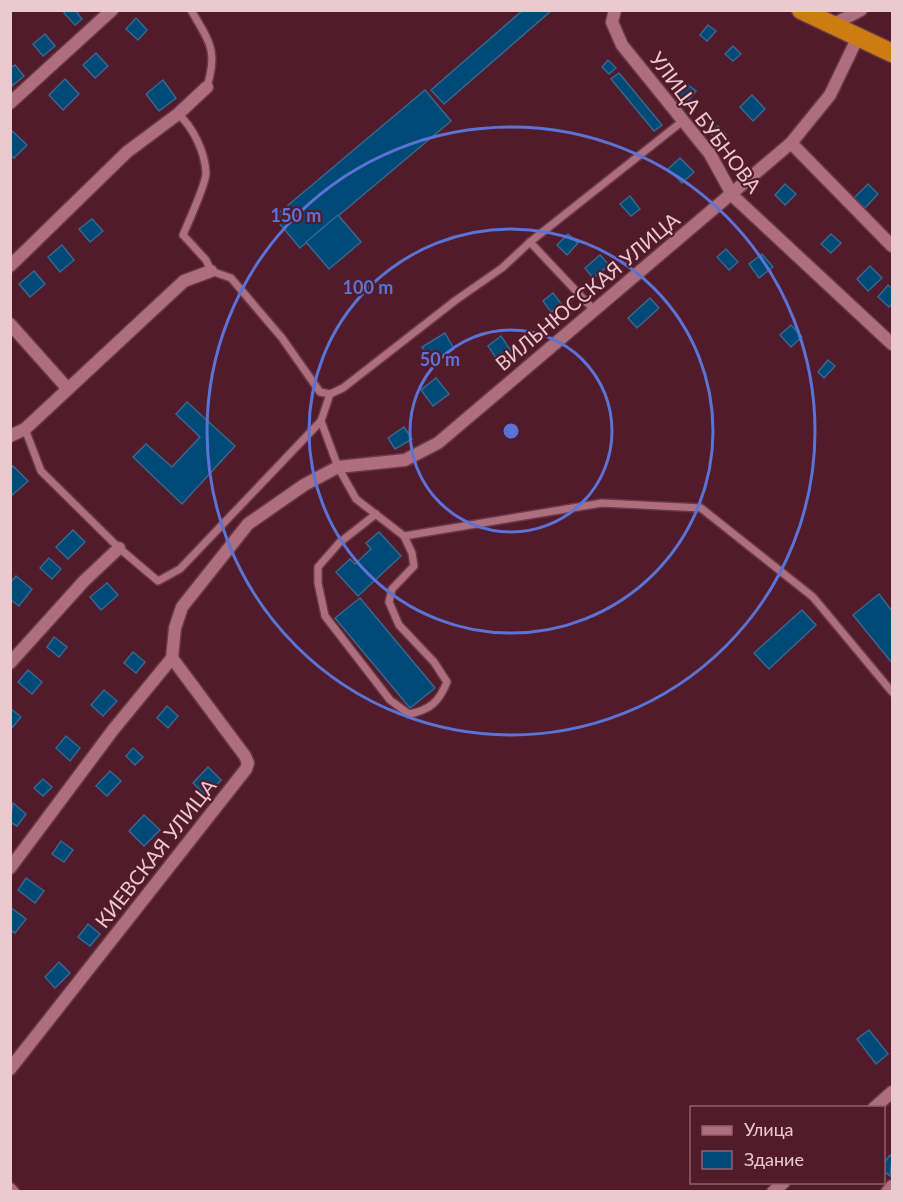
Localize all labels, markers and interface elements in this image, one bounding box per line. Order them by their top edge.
street label: УЛИЦА БУБНОВА [645,47,767,198]
text: 150 m [271,204,321,226]
street label: ВИЛЬНЮССКАЯ УЛИЦА [490,207,684,375]
text: 100 m [343,276,393,298]
text: 50 m [420,348,460,370]
centre of rings [501,421,521,441]
street label: КИЕВСКАЯ УЛИЦА [89,773,221,932]
legend [690,1106,885,1184]
text: Улица [744,1118,794,1140]
text: Здание [744,1148,804,1170]

